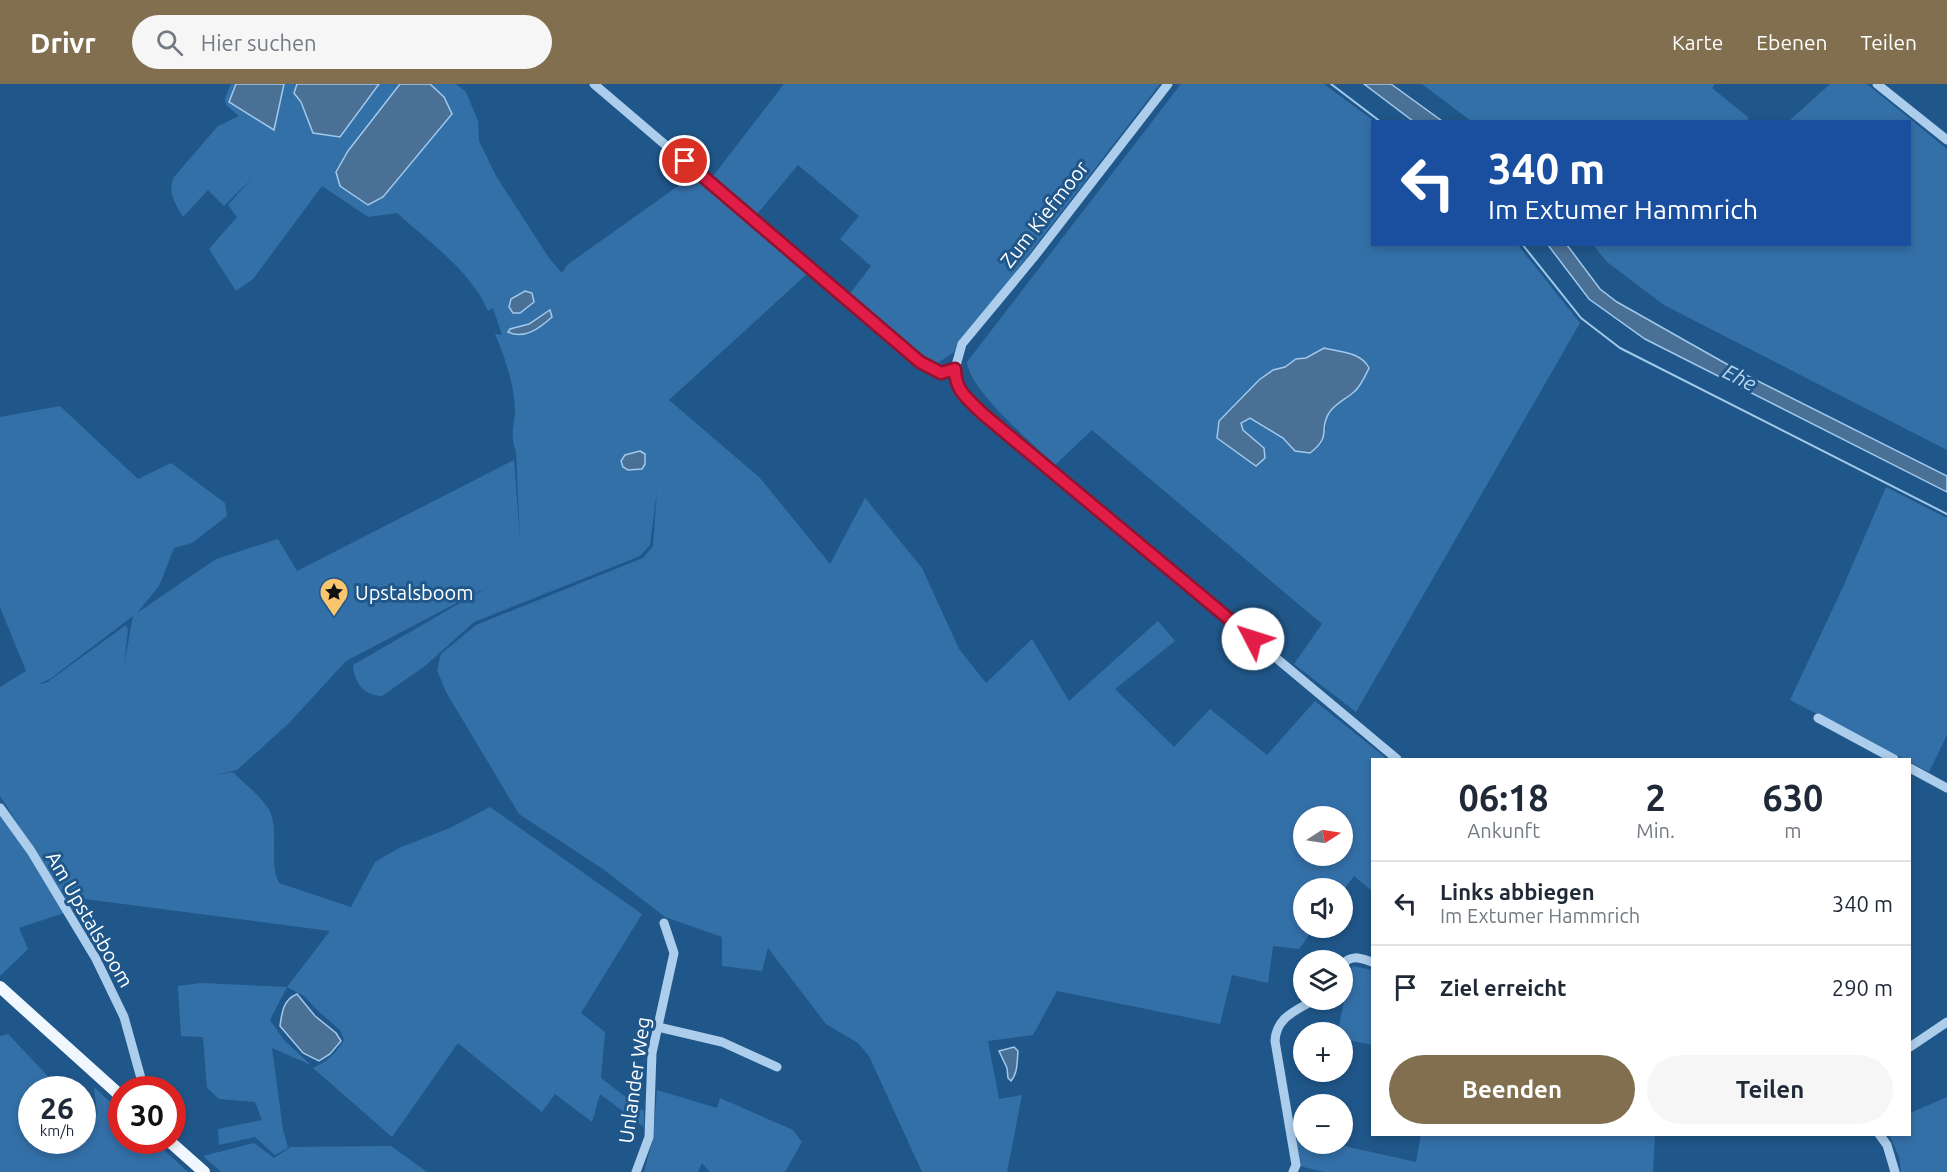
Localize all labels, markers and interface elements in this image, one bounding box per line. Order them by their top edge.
search box [132,15,552,69]
icon: search [153,26,186,59]
text: Drivr [30,27,96,58]
text: Hier suchen [201,30,317,55]
text: Karte [1672,30,1723,54]
text: Ebenen [1756,30,1828,54]
text: Teilen [1861,30,1917,54]
pin [659,135,710,186]
icon: arrive [668,144,701,177]
icon: left [1389,144,1467,222]
text: 340 m [1488,145,1605,192]
street label: Zum Kiefmoor [995,156,1093,272]
text: Im Extumer Hammrich [1488,194,1758,224]
water label: Ehe [1720,359,1761,396]
place icon: Upstalsboom [318,576,350,618]
place label: Upstalsboom [355,581,473,604]
position arrow [1221,607,1285,671]
text: 06:18 [1459,777,1549,818]
text: 2 [1645,777,1666,818]
text: 630 [1762,777,1823,818]
north arrow [1293,806,1353,866]
map controls [1293,806,1353,1154]
text: Ankunft [1467,819,1540,842]
text: Min. [1636,819,1675,842]
text: m [1784,819,1802,842]
street label: Am Upstalsboom [42,847,138,991]
button: sound [1293,878,1353,938]
text: Links abbiegen [1440,879,1595,904]
icon: left [1389,887,1422,920]
text: 340 m [1832,891,1893,916]
text: Im Extumer Hammrich [1440,904,1640,927]
button: layers [1293,950,1353,1010]
icon: arrive [1389,971,1422,1004]
text: Ziel erreicht [1440,975,1567,1000]
text: 290 m [1832,975,1893,1000]
street label: Unlander Weg [614,1015,654,1145]
button: + [1293,1022,1353,1082]
button: Beenden [1389,1055,1635,1124]
button: Teilen [1647,1055,1893,1124]
speed limit sign: 30 [108,1076,186,1154]
text: 26 [40,1091,74,1125]
button: − [1293,1094,1353,1154]
text: km/h [40,1122,74,1139]

